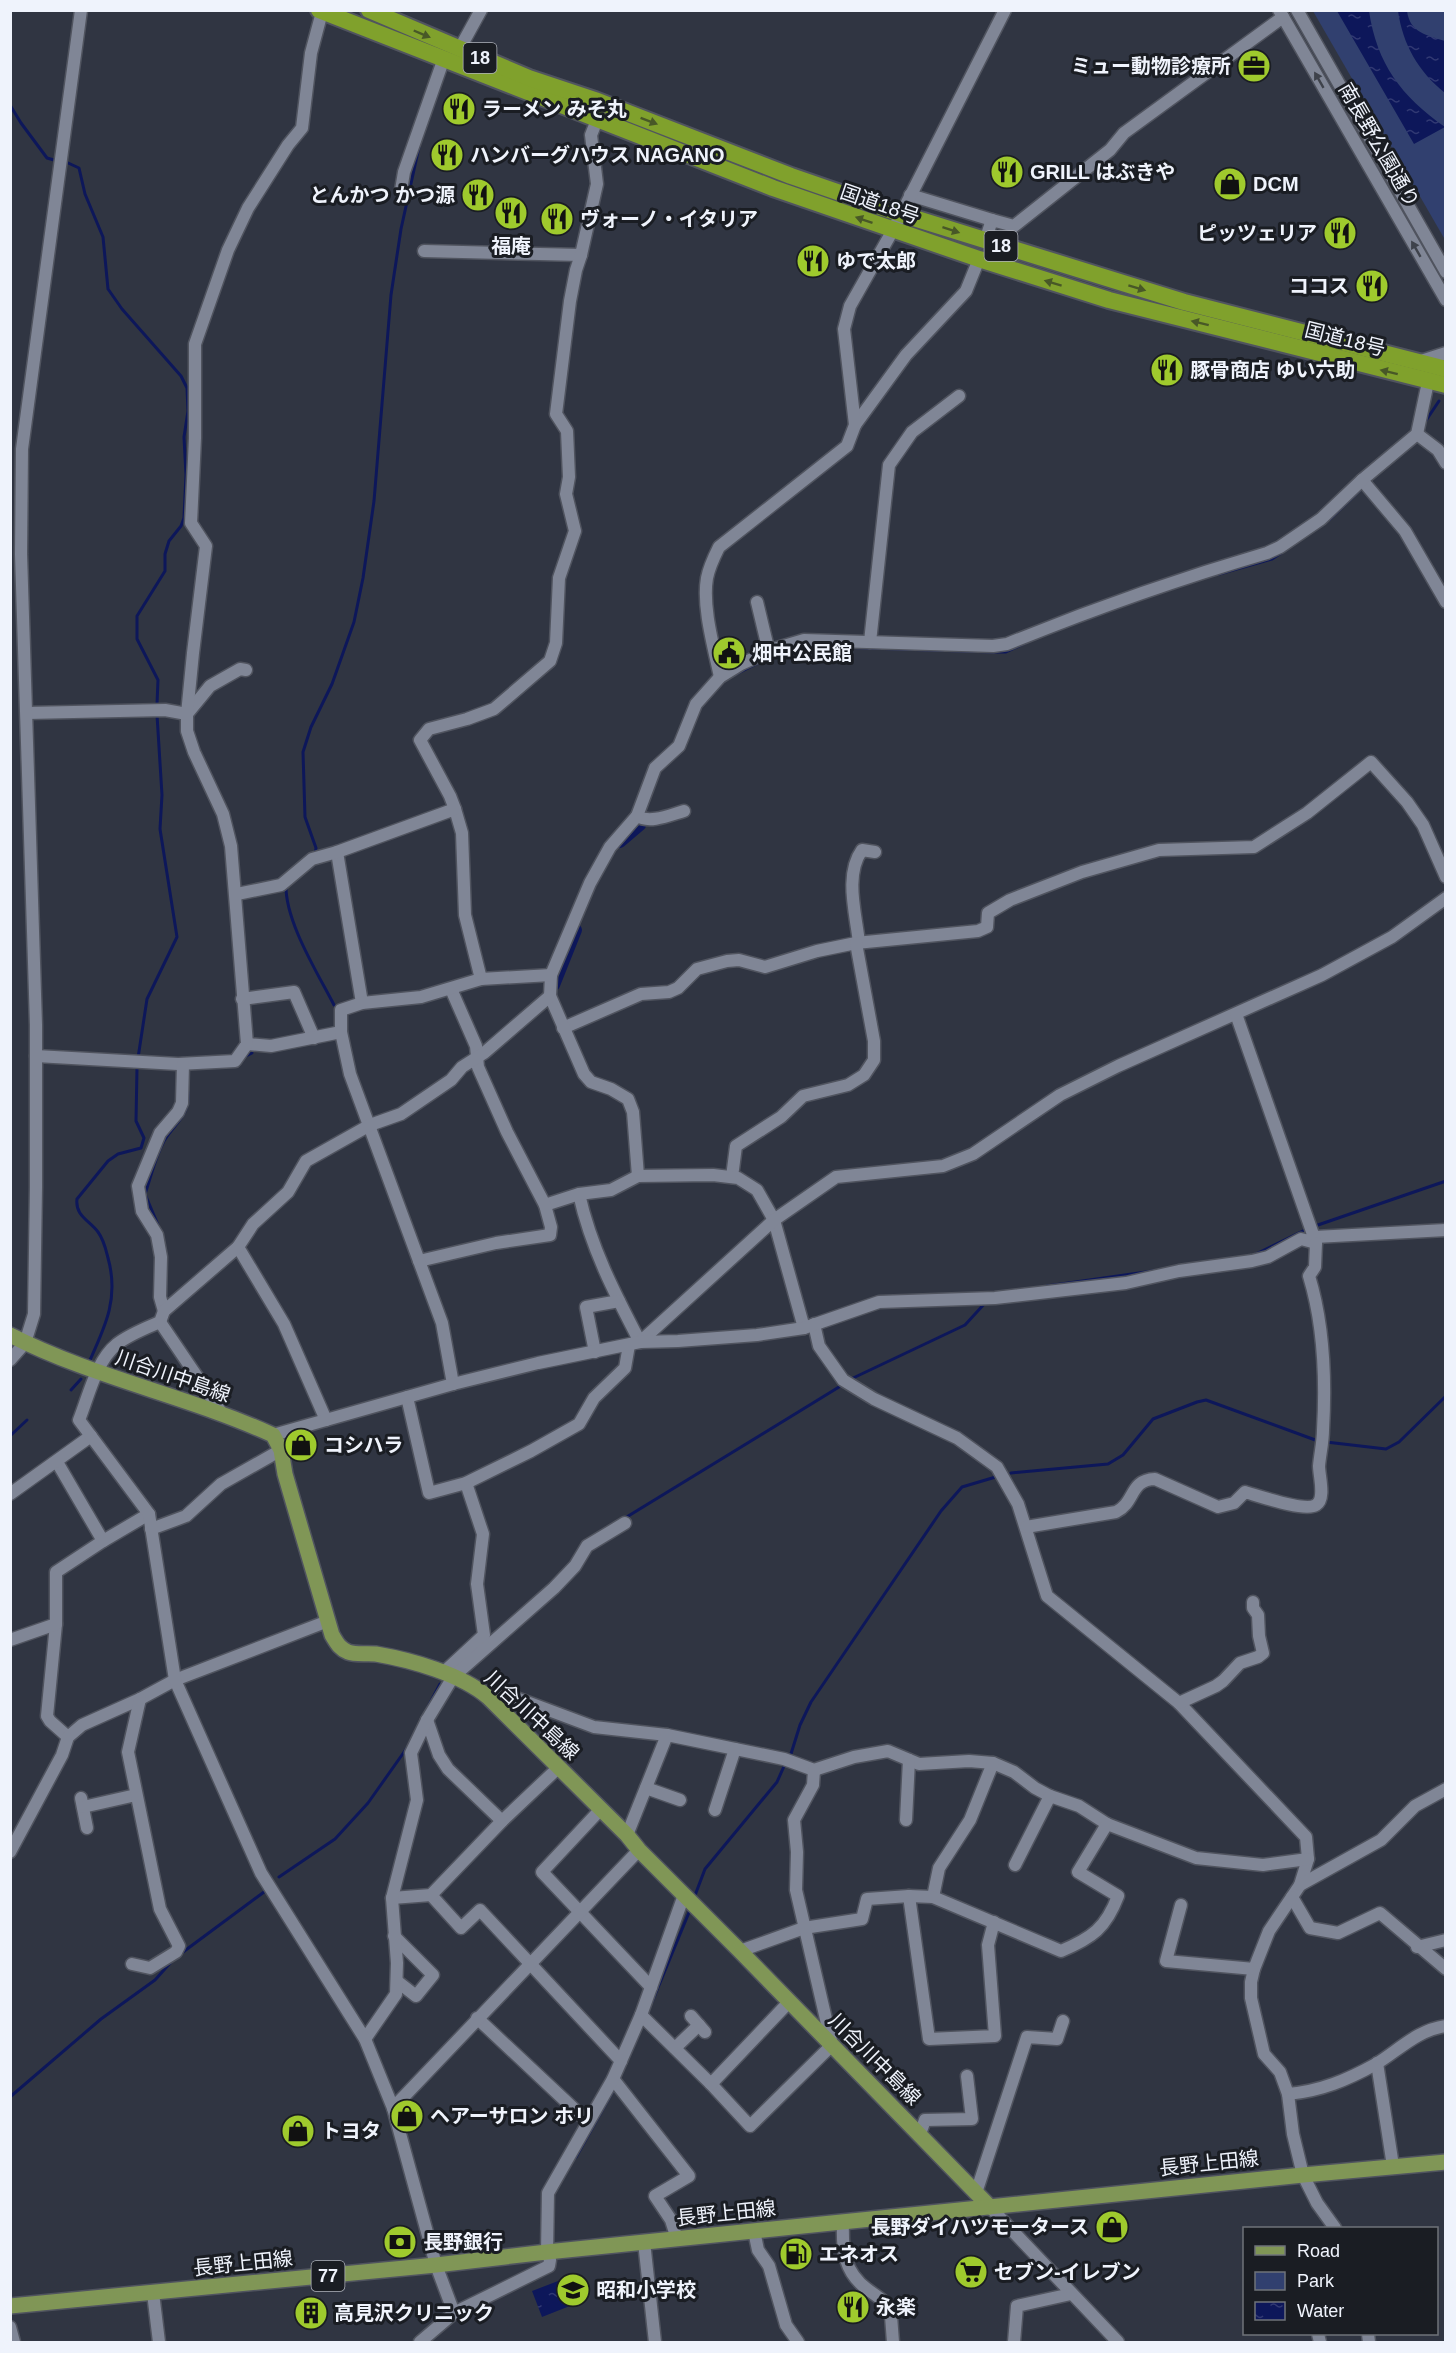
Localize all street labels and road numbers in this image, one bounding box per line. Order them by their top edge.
road number: 18 [464,43,496,73]
street label: 南長野公園通り [1334,79,1424,211]
street label: 国道18号 [838,180,922,228]
road number: 18 [984,231,1018,261]
street label: 国道18号 [1302,318,1388,360]
street label: 川合川中島線 [113,1346,233,1406]
street label: 川合川中島線 [481,1666,583,1764]
street label: 川合川中島線 [825,2009,925,2109]
street label: 長野上田線 [1158,2147,1260,2179]
street label: 長野上田線 [675,2197,777,2229]
street label: 長野上田線 [192,2247,294,2279]
road number: 77 [312,2261,344,2291]

